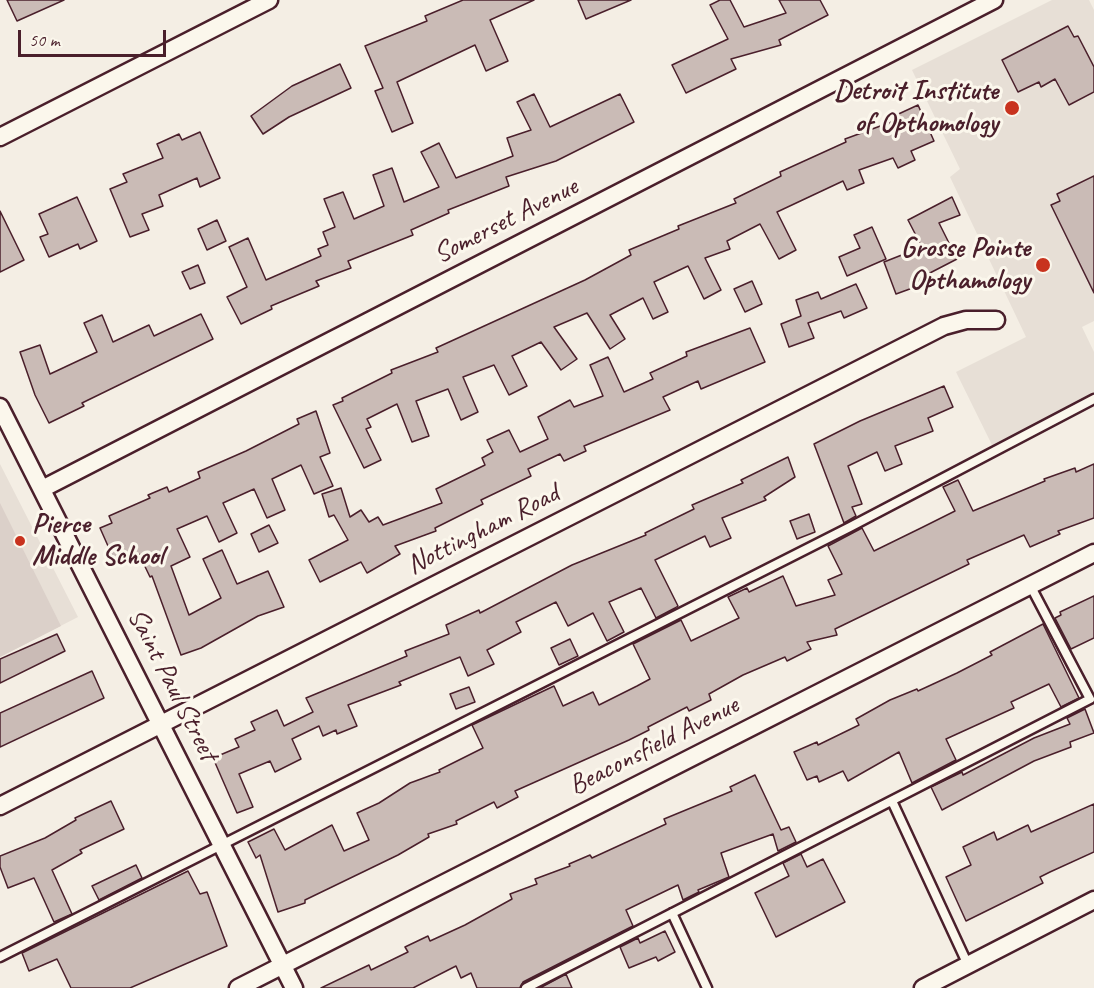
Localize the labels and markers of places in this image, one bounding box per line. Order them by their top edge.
place label: Detroit Institute of Opthomology [834,75,998,141]
marker: Detroit Institute of Opthomology [1003,99,1021,117]
place label: Grosse Pointe Opthamology [901,232,1030,298]
marker: Grosse Pointe Opthamology [1034,256,1052,274]
place label: Pierce Middle School [32,508,164,574]
marker: Pierce Middle School [13,534,27,548]

